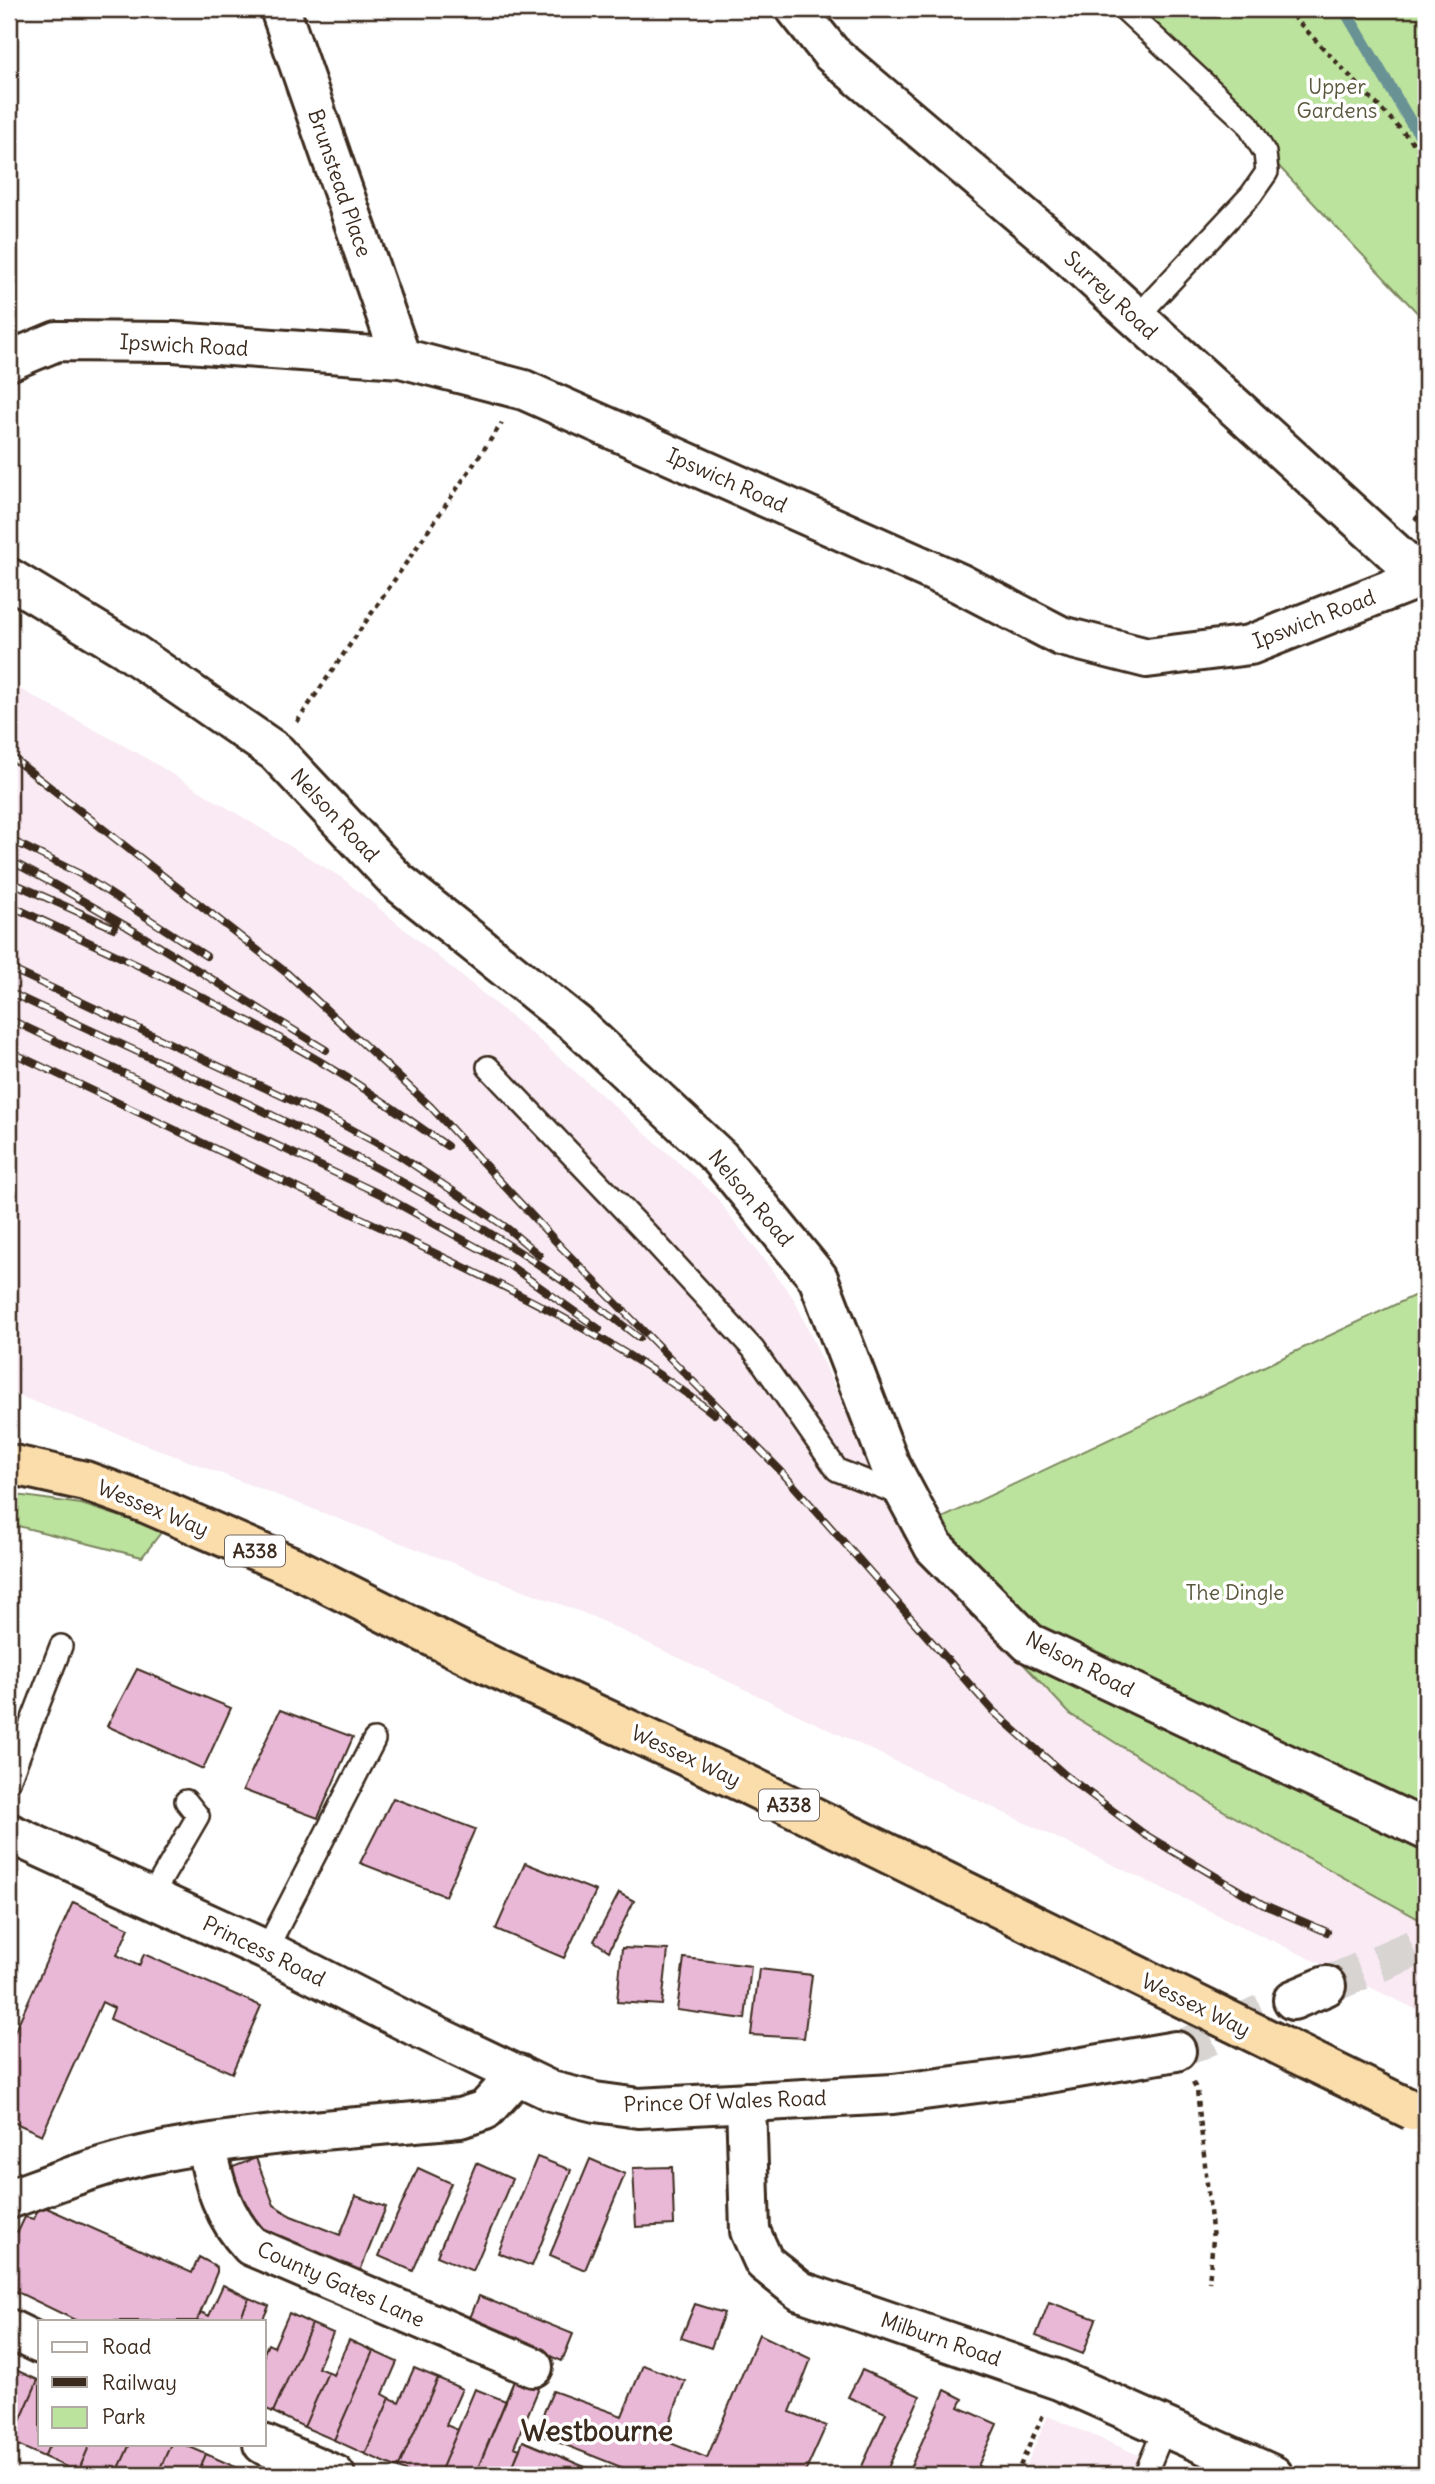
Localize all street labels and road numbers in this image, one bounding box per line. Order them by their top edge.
street label: Brunstead Place [302,106,378,260]
street label: Surrey Road [1059,245,1163,345]
street label: Ipswich Road [119,328,249,362]
street label: Ipswich Road [663,441,791,519]
street label: Ipswich Road [1249,583,1379,655]
street label: Nelson Road [285,763,385,867]
street label: Nelson Road [703,1144,799,1252]
street label: Wessex Way [93,1473,213,1543]
road number: A338 [225,1536,285,1567]
street label: Nelson Road [1021,1625,1139,1703]
street label: Wessex Way [627,1719,745,1793]
road number: A338 [759,1789,819,1820]
street label: Princess Road [198,1910,330,1992]
street label: Wessex Way [1137,1967,1255,2043]
street label: Prince Of Wales Road [623,2084,827,2118]
street label: County Gates Lane [253,2235,429,2333]
street label: Milburn Road [877,2306,1005,2372]

